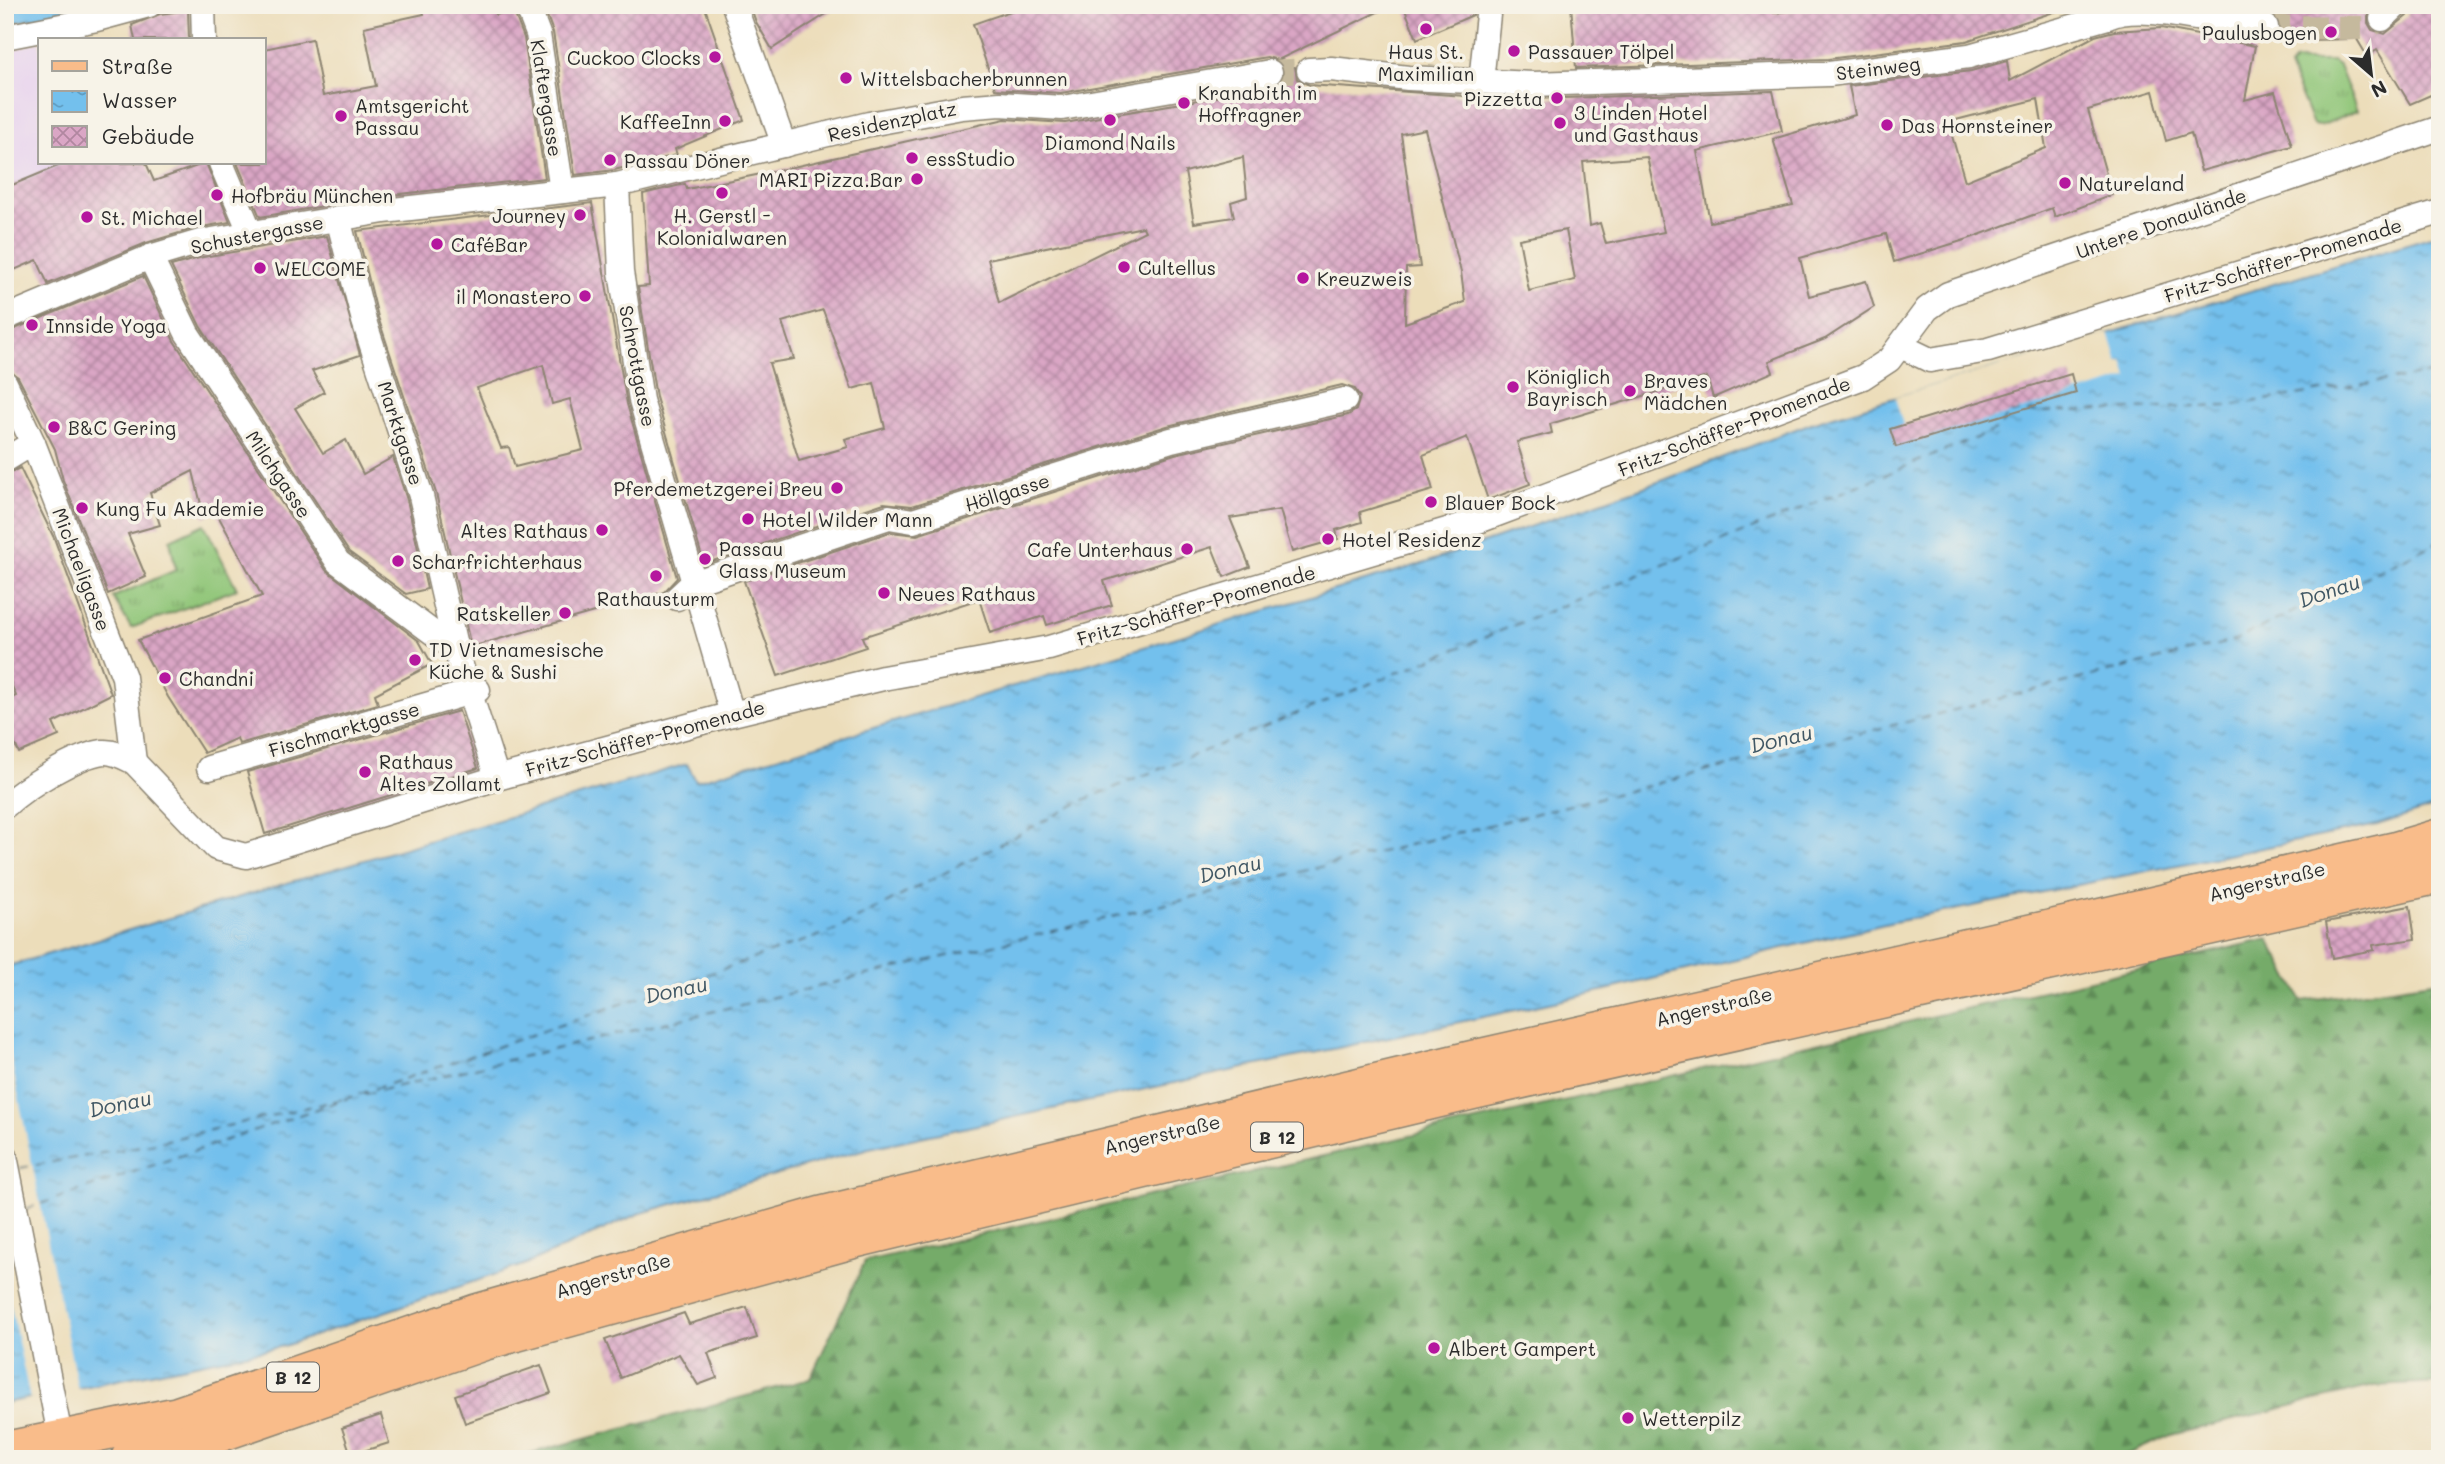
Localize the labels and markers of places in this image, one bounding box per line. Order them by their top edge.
place label: Paulusbogen [2202,20,2317,45]
marker: Haus St. Maximilian [1418,21,1434,37]
marker: Paulusbogen [2323,24,2339,40]
place label: Haus St. Maximilian [1378,39,1474,86]
place label: Passauer Tölpel [1528,39,1674,64]
marker: Passauer Tölpel [1506,43,1522,59]
place label: Cuckoo Clocks [567,45,701,70]
marker: Cuckoo Clocks [707,49,723,65]
place label: Wittelsbacherbrunnen [860,66,1067,91]
marker: Wittelsbacherbrunnen [838,70,854,86]
place label: Kranabith im Hoffragner [1198,80,1317,127]
place label: Pizzetta [1464,86,1543,111]
marker: Pizzetta [1549,90,1565,106]
place label: Amtsgericht Passau [355,93,469,140]
marker: Kranabith im Hoffragner [1176,95,1192,111]
place label: 3 Linden Hotel und Gasthaus [1574,100,1708,147]
marker: Amtsgericht Passau [333,108,349,124]
place label: KaffeeInn [620,109,711,134]
marker: Diamond Nails [1102,112,1118,128]
marker: KaffeeInn [717,113,733,129]
place label: Das Hornsteiner [1901,113,2053,138]
marker: 3 Linden Hotel und Gasthaus [1552,115,1568,131]
marker: Das Hornsteiner [1879,117,1895,133]
place label: Diamond Nails [1044,130,1176,155]
place label: essStudio [926,146,1015,171]
place label: Passau Döner [624,148,750,173]
marker: essStudio [904,150,920,166]
marker: Passau Döner [602,152,618,168]
place label: MARI Pizza.Bar [759,167,903,192]
marker: MARI Pizza.Bar [909,171,925,187]
place label: Natureland [2079,171,2184,196]
marker: Natureland [2057,175,2073,191]
place label: Hofbräu München [231,183,393,208]
marker: H. Gerstl - Kolonialwaren [714,185,730,201]
marker: Hofbräu München [209,187,225,203]
place label: Journey [492,203,566,228]
place label: H. Gerstl - Kolonialwaren [657,203,787,250]
place label: St. Michael [101,205,203,230]
marker: Journey [572,207,588,223]
marker: St. Michael [79,209,95,225]
place label: CaféBar [451,232,528,257]
marker: CaféBar [429,236,445,252]
place label: Cultellus [1138,255,1216,280]
place label: WELCOME [274,256,366,281]
marker: Cultellus [1116,259,1132,275]
marker: WELCOME [252,260,268,276]
place label: Kreuzweis [1317,266,1412,291]
marker: Kreuzweis [1295,270,1311,286]
place label: il Monastero [455,284,571,309]
marker: il Monastero [577,288,593,304]
place label: Innside Yoga [46,313,167,338]
marker: Innside Yoga [24,317,40,333]
place label: Königlich Bayrisch [1527,364,1610,411]
place label: Braves Mädchen [1644,368,1727,415]
marker: Königlich Bayrisch [1505,379,1521,395]
marker: Braves Mädchen [1622,383,1638,399]
place label: B&C Gering [68,415,176,440]
marker: B&C Gering [46,419,62,435]
place label: Pferdemetzgerei Breu [614,476,823,501]
marker: Pferdemetzgerei Breu [829,480,845,496]
place label: Blauer Bock [1445,490,1556,515]
marker: Blauer Bock [1423,494,1439,510]
place label: Kung Fu Akademie [96,496,264,521]
marker: Kung Fu Akademie [74,500,90,516]
place label: Hotel Wilder Mann [762,507,933,532]
marker: Hotel Wilder Mann [740,511,756,527]
place label: Altes Rathaus [460,518,588,543]
marker: Altes Rathaus [594,522,610,538]
place label: Hotel Residenz [1342,527,1482,552]
marker: Hotel Residenz [1320,531,1336,547]
place label: Passau Glass Museum [719,536,846,583]
place label: Cafe Unterhaus [1027,537,1173,562]
marker: Cafe Unterhaus [1179,541,1195,557]
place label: Scharfrichterhaus [412,549,582,574]
marker: Passau Glass Museum [697,551,713,567]
marker: Scharfrichterhaus [390,553,406,569]
marker: Rathausturm [648,568,664,584]
place label: Neues Rathaus [898,581,1036,606]
marker: Neues Rathaus [876,585,892,601]
place label: Rathausturm [597,586,715,611]
place label: Ratskeller [457,601,551,626]
marker: Ratskeller [557,605,573,621]
place label: TD Vietnamesische Küche & Sushi [429,637,604,684]
marker: TD Vietnamesische Küche & Sushi [407,652,423,668]
place label: Chandni [179,666,254,691]
marker: Chandni [157,670,173,686]
place label: Rathaus Altes Zollamt [379,749,501,796]
marker: Rathaus Altes Zollamt [357,764,373,780]
place label: Albert Gampert [1448,1336,1596,1361]
marker: Albert Gampert [1426,1340,1442,1356]
place label: Wetterpilz [1642,1406,1741,1431]
marker: Wetterpilz [1620,1410,1636,1426]

